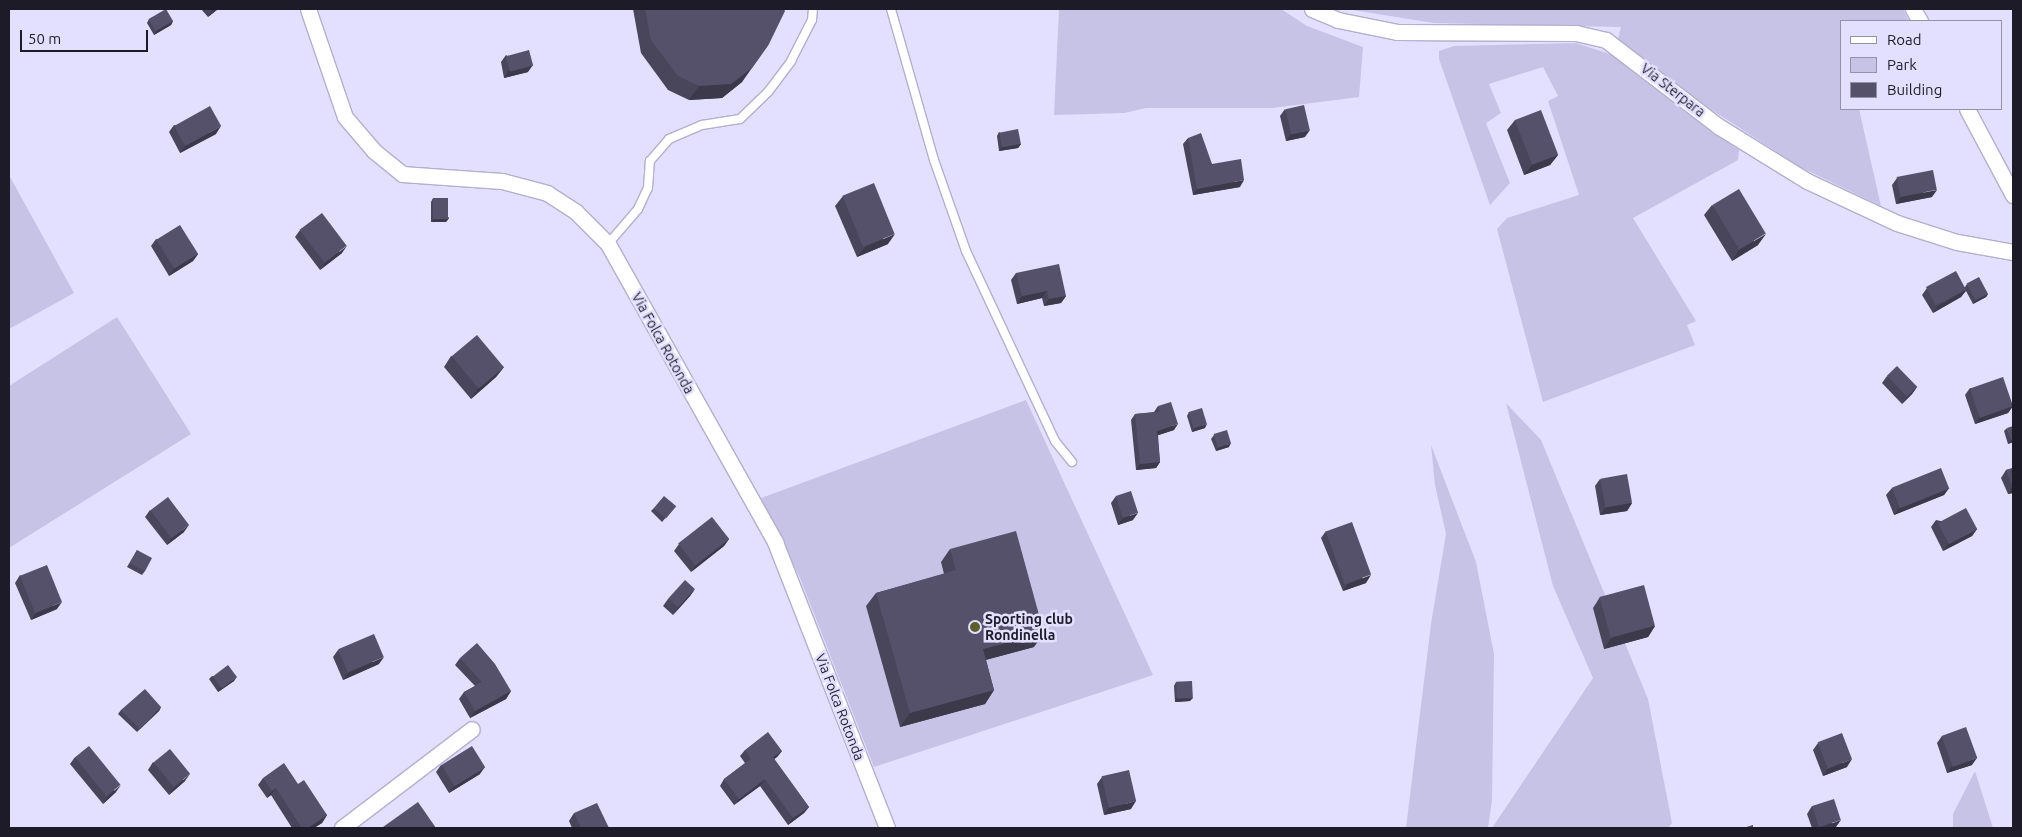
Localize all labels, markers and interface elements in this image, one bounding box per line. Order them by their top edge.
scale bar [22,20,150,52]
legend [1840,20,2002,110]
text: 50 m [28,30,61,47]
text: Road [1887,31,1922,48]
text: Park [1887,56,1917,73]
street label: Via Sterpara [1638,60,1708,120]
text: Building [1887,81,1942,98]
street label: Via Folca Rotonda [628,289,698,397]
place label: Sporting club Rondinella [985,611,1073,644]
marker: Sporting club Rondinella [969,621,981,633]
street label: Via Folca Rotonda [812,651,868,763]

